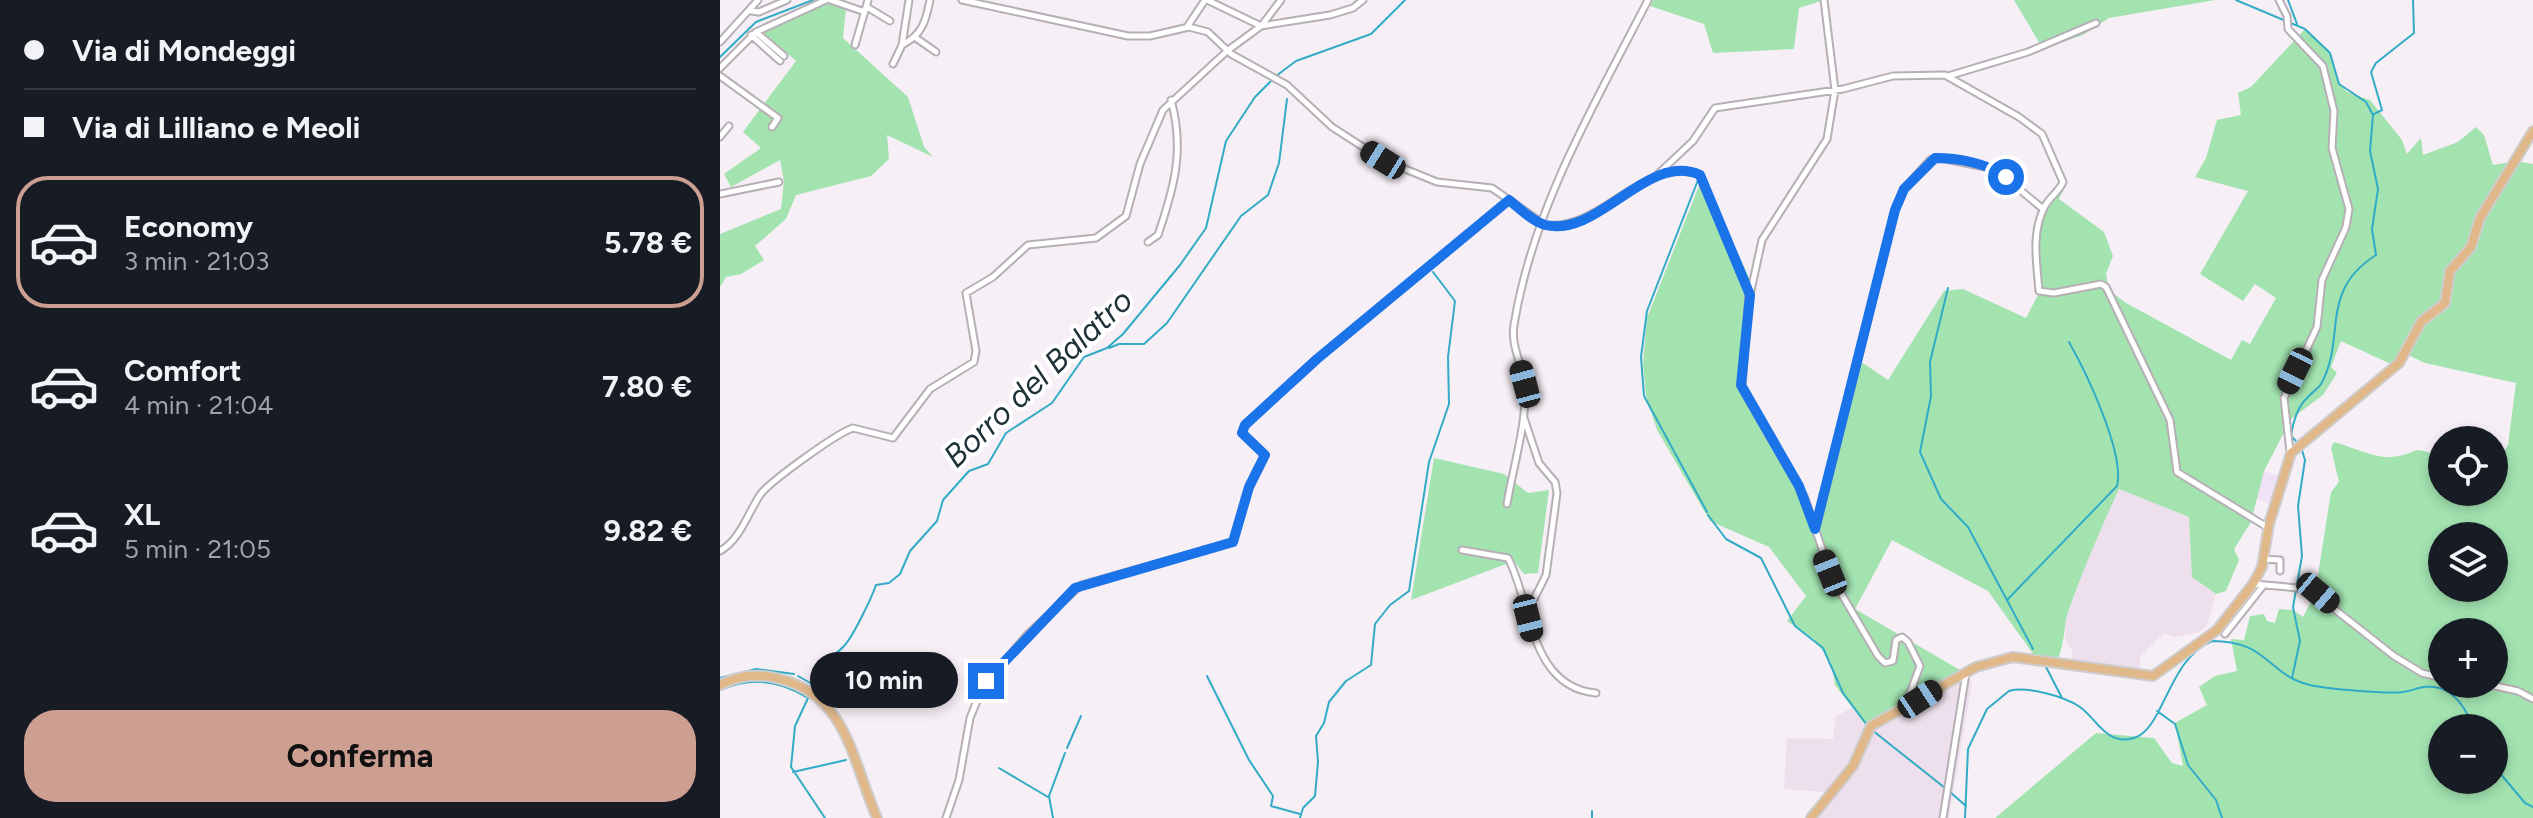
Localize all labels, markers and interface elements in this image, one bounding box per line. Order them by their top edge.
text: Via di Mondeggi [72,32,296,69]
text: Via di Lilliano e Meoli [72,109,360,146]
car [1356,137,1410,183]
route start [1988,159,2024,195]
icon: car [28,206,100,278]
text: Economy [124,208,253,245]
text: 5.78 € [604,224,692,261]
text: 3 min · 21:03 [124,245,269,277]
water label: Borro del Balatro [936,281,1140,475]
car [2274,344,2316,398]
icon: car [28,350,100,422]
text: Comfort [124,352,242,389]
car [1507,358,1543,410]
text: 7.80 € [602,368,692,405]
text: 4 min · 21:04 [124,389,273,421]
map controls [2428,426,2508,794]
button: locate [2428,426,2508,506]
icon: car [28,494,100,566]
text: XL [124,496,160,533]
text: 9.82 € [603,512,692,549]
button: layers [2428,522,2508,602]
text: 5 min · 21:05 [124,533,271,565]
car [1810,546,1850,600]
car [2292,568,2344,618]
car [1511,592,1545,644]
button: + [2428,618,2508,698]
callout: 10 min [810,653,958,709]
route end [968,663,1004,699]
text: 10 min [845,664,923,696]
car [1893,676,1947,722]
button: Conferma [24,710,696,802]
button: − [2428,714,2508,794]

